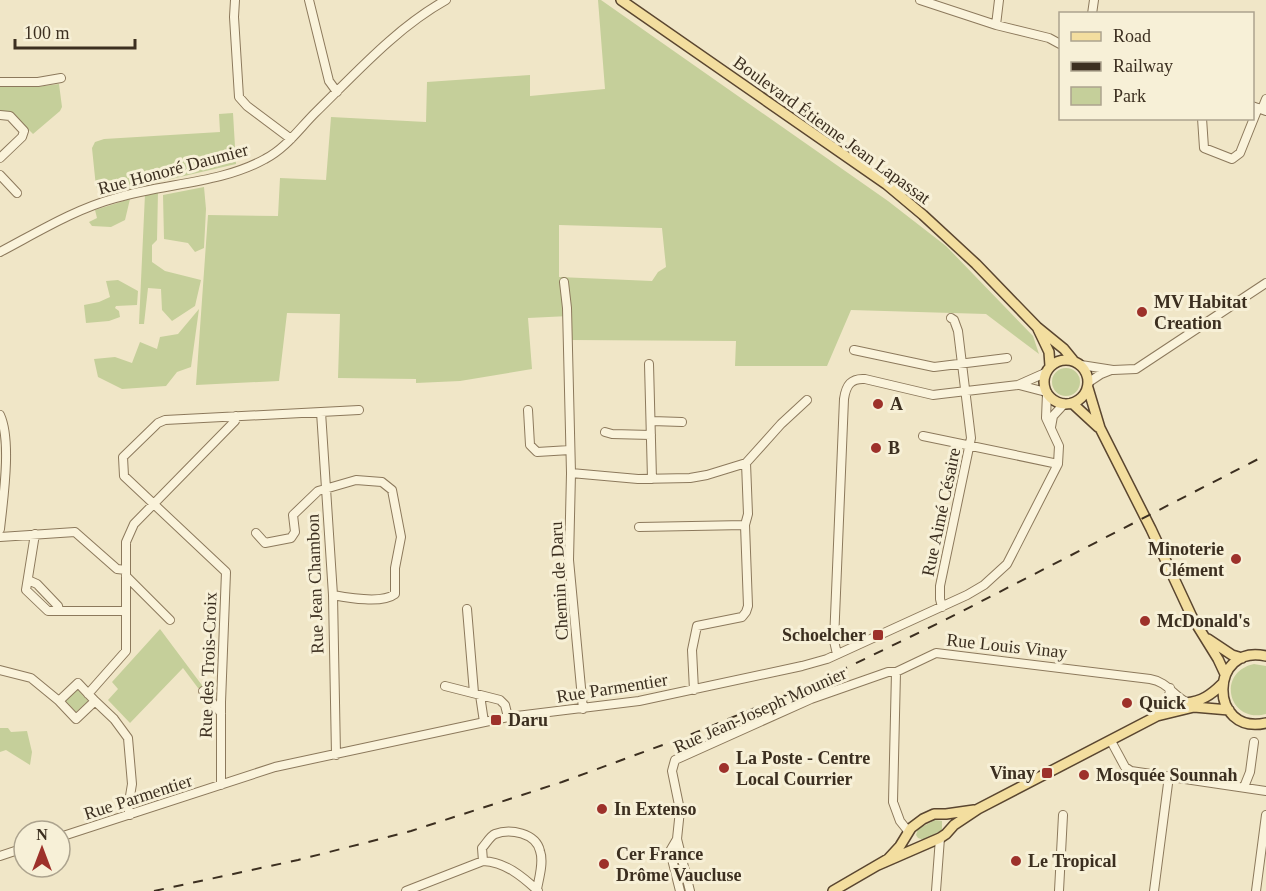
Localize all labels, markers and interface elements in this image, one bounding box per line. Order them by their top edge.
scale bar [15,12,135,50]
legend [1059,12,1254,120]
text: 100 m [24,23,70,43]
text: Road [1113,26,1151,46]
street label: Boulevard Étienne Jean Lapassat [730,51,935,208]
text: Railway [1113,56,1173,76]
text: Park [1113,86,1146,106]
street label: Rue Honoré Daumier [96,139,250,199]
place label: MV Habitat Creation [1154,292,1247,333]
marker: MV Habitat Creation [1135,305,1149,319]
place label: A [890,394,903,414]
marker: A [871,397,885,411]
place label: B [888,438,900,458]
marker: B [869,441,883,455]
street label: Rue Aimé Césaire [918,446,964,578]
street label: Rue Jean Chambon [303,514,327,654]
street label: Chemin de Daru [546,521,572,641]
place label: Minoterie Clément [1148,539,1224,580]
marker: Minoterie Clément [1229,552,1243,566]
street label: Rue des Trois-Croix [195,592,221,738]
place label: McDonald's [1157,611,1250,631]
marker: McDonald's [1138,614,1152,628]
place label: Schoelcher [782,625,866,645]
marker: Schoelcher [871,628,885,642]
street label: Rue Louis Vinay [945,630,1069,662]
street label: Rue Jean-Joseph Mounier [671,663,849,757]
street label: Rue Parmentier [555,669,669,707]
place label: Quick [1139,693,1186,713]
marker: Quick [1120,696,1134,710]
place label: Daru [508,710,548,730]
marker: Daru [489,713,503,727]
place label: La Poste - Centre Local Courrier [736,748,870,789]
marker: La Poste - Centre Local Courrier [717,761,731,775]
place label: Vinay [990,763,1035,783]
place label: Mosquée Sounnah [1096,765,1238,785]
marker: Vinay [1040,766,1054,780]
marker: Mosquée Sounnah [1077,768,1091,782]
street label: Rue Parmentier [81,770,195,824]
place label: In Extenso [614,799,697,819]
marker: In Extenso [595,802,609,816]
north arrow [12,819,72,879]
text: N [36,826,48,843]
place label: Cer France Drôme Vaucluse [616,844,742,885]
place label: Le Tropical [1028,851,1117,871]
marker: Le Tropical [1009,854,1023,868]
marker: Cer France Drôme Vaucluse [597,857,611,871]

